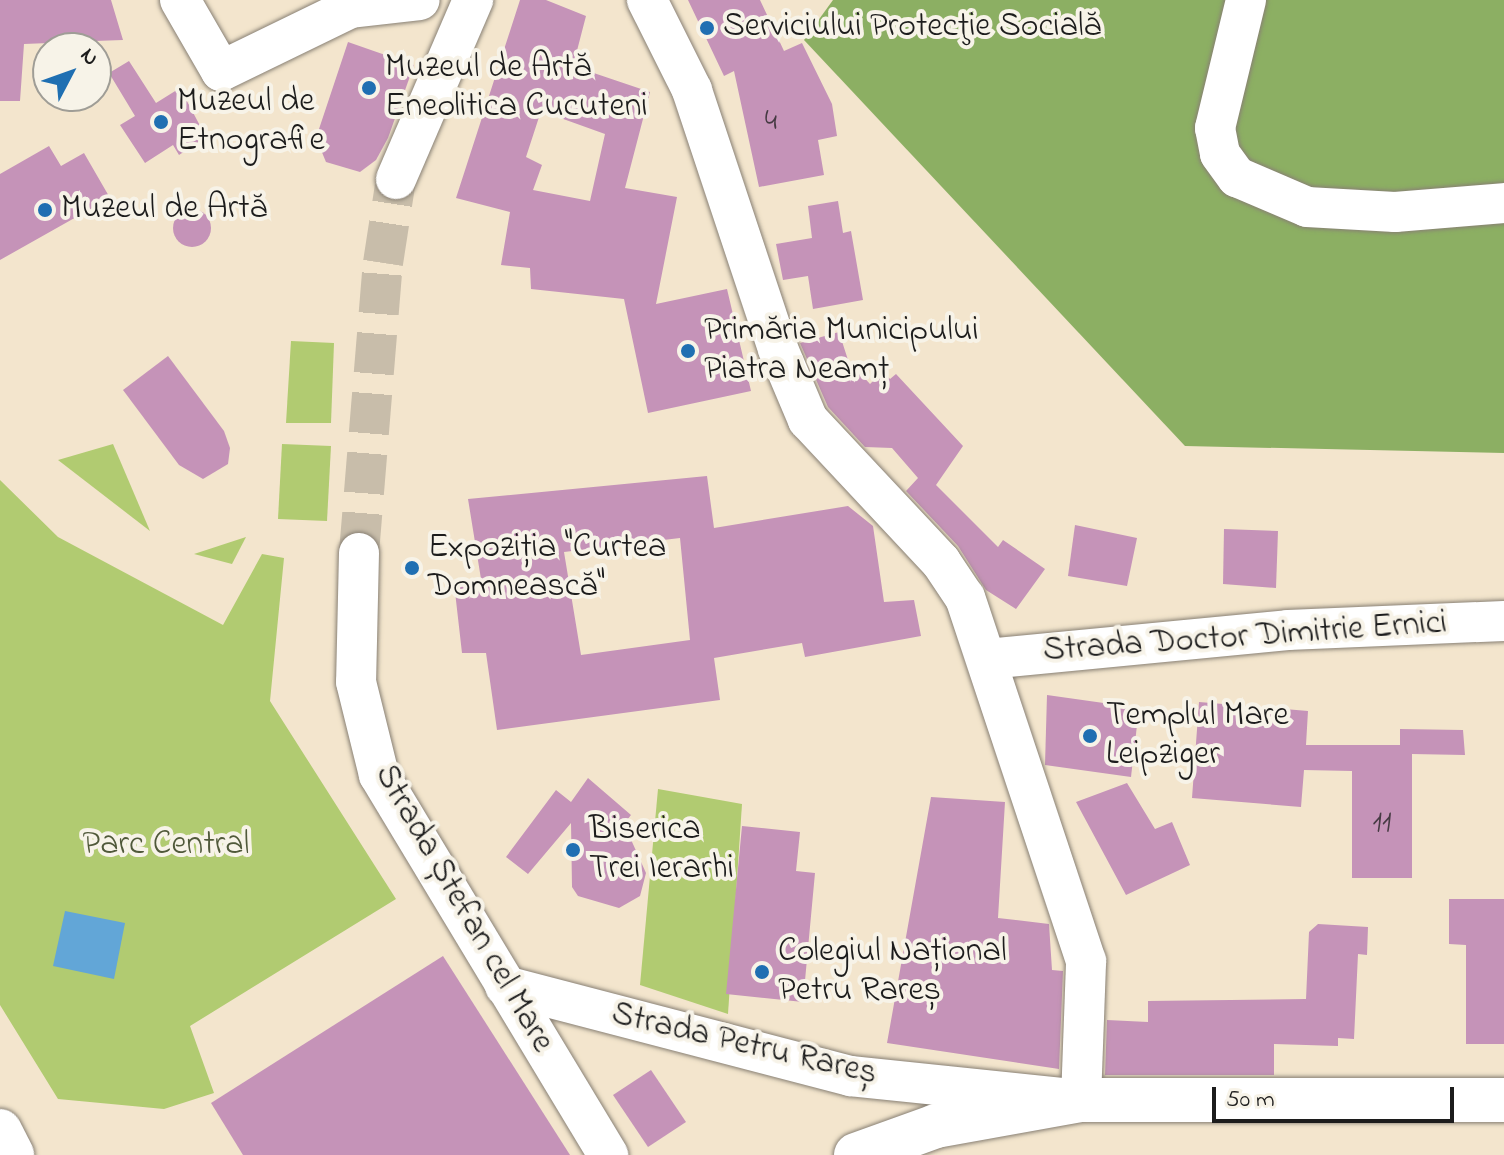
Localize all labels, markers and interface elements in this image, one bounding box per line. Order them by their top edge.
place label: Serviciului Protecţie Socială [723,8,1101,48]
marker: Serviciului Protecţie Socială [698,19,716,37]
north arrow [32,32,112,112]
text: N [72,41,106,74]
place label: Muzeul de Artă Eneolitica Cucuteni [385,48,648,128]
marker: Muzeul de Artă Eneolitica Cucuteni [360,79,378,97]
place label: Muzeul de Etnografie [177,82,325,162]
house number: 4 [765,104,777,140]
marker: Muzeul de Etnografie [152,113,170,131]
place label: Muzeul de Artă [61,190,267,230]
marker: Muzeul de Artă [36,201,54,219]
place label: Primăria Municipului Piatra Neamț [704,311,979,390]
marker: Primăria Municipului Piatra Neamț [679,342,697,360]
place label: Expoziția "Curtea Domnească" [428,528,666,608]
marker: Expoziția "Curtea Domnească" [403,559,421,577]
street label: Strada Doctor Dimitrie Ernici [1042,604,1448,672]
place label: Templul Mare Leipziger [1106,696,1289,776]
marker: Templul Mare Leipziger [1081,727,1099,745]
street label: Strada Ștefan cel Mare [364,758,562,1060]
house number: 11 [1372,806,1392,842]
place label: Biserica Trei Ierarhi [589,810,734,890]
park label: Parc Central [83,826,249,866]
marker: Biserica Trei Ierarhi [564,841,582,859]
place label: Colegiul Național Petru Rareș [778,932,1007,1012]
marker: Colegiul Național Petru Rareș [753,963,771,981]
street label: Strada Petru Rareș [607,995,881,1095]
scale bar [1216,1071,1458,1121]
text: 50 m [1226,1083,1275,1118]

